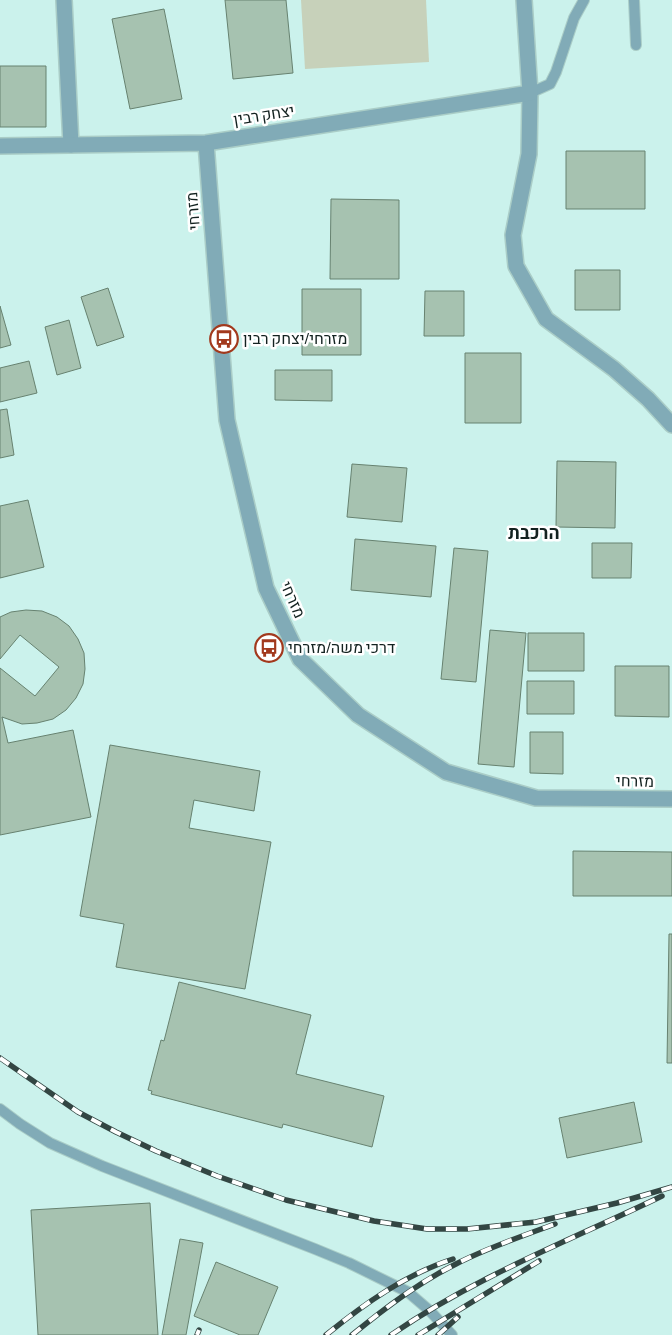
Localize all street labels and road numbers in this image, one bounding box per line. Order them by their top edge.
street label: יצחק רבין [232,102,296,130]
street label: מזרחי [183,191,205,231]
street label: מזרחי [276,579,308,621]
street label: מזרחי [616,772,654,792]

